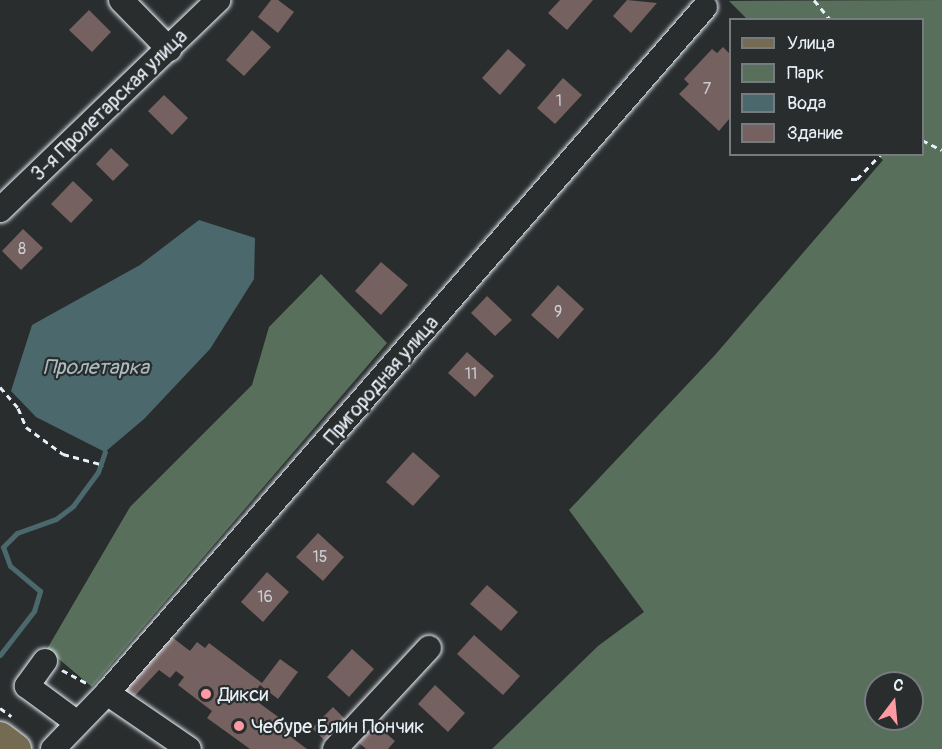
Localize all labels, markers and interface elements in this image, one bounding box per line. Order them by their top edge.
legend [729,18,924,156]
street label: 3-я Пролетарская улица [26,24,192,186]
text: Улица [787,32,835,55]
text: Парк [787,62,824,85]
house number: 7 [703,79,711,99]
house number: 1 [556,91,562,111]
text: Вода [787,92,826,115]
text: Здание [787,122,843,145]
house number: 8 [18,239,26,259]
house number: 9 [554,302,562,322]
street label: Пригородная улица [319,311,443,449]
water label: Пролетарка [43,355,149,381]
house number: 11 [465,364,477,384]
house number: 15 [313,547,327,567]
house number: 16 [257,587,273,607]
north arrow [864,671,924,731]
text: С [891,675,906,697]
place label: Дикси [218,682,268,706]
marker: Дикси [199,687,213,701]
place label: Чебуре Блин Пончик [251,714,424,738]
marker: Чебуре Блин Пончик [232,719,246,733]

